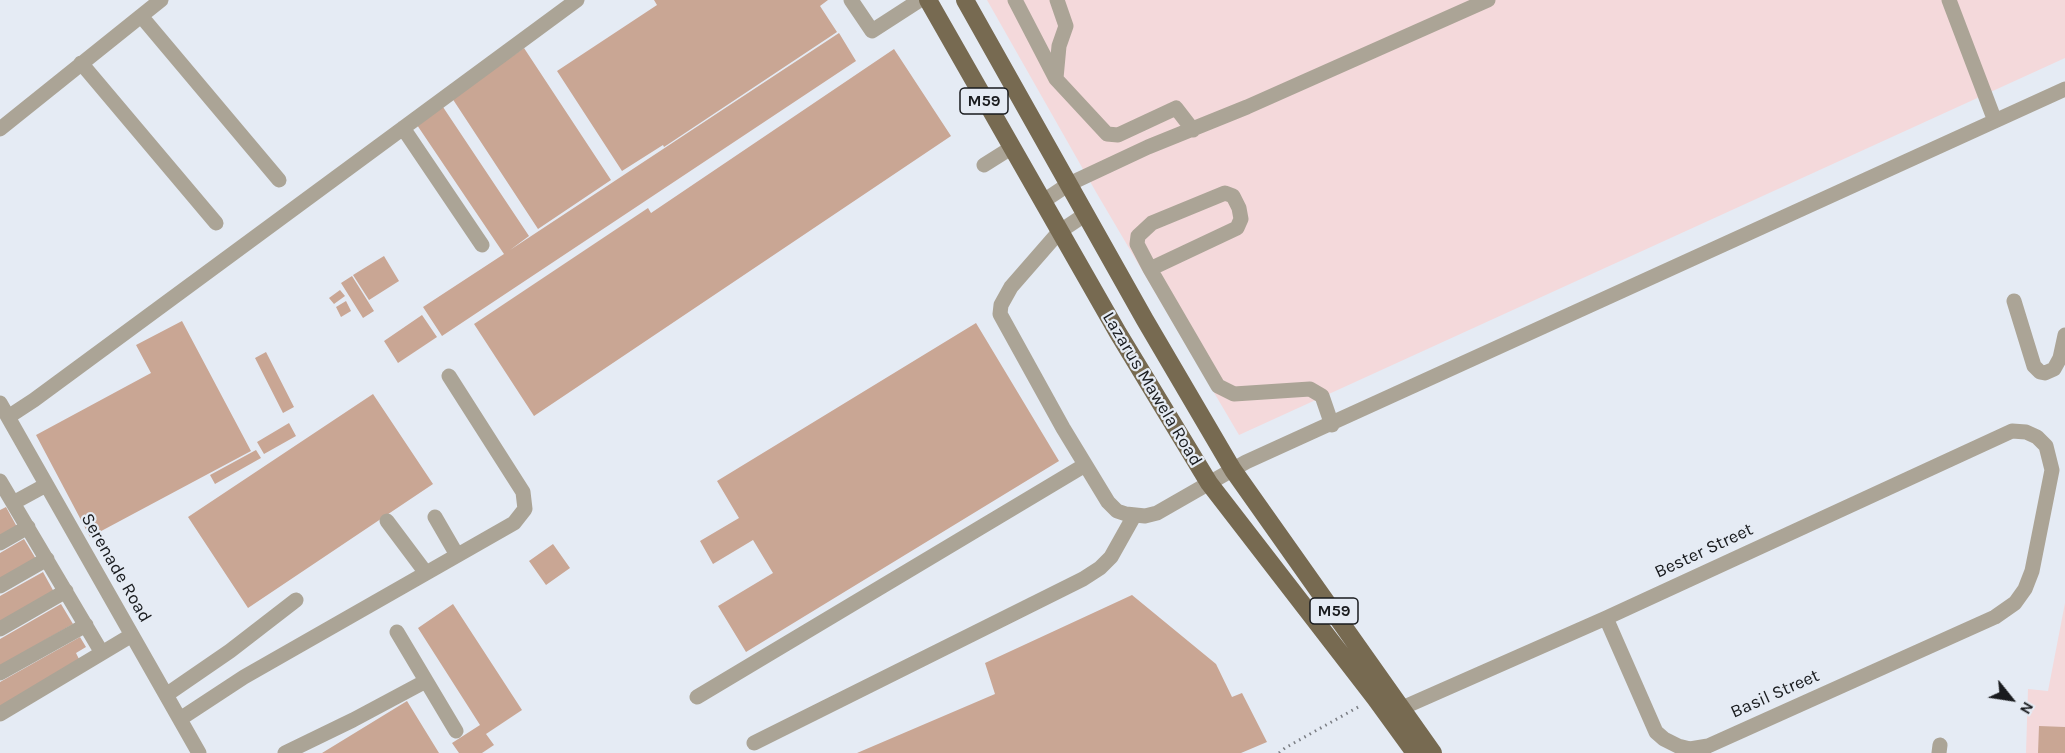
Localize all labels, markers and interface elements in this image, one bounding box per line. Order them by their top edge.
road number: M59 [960,88,1008,114]
street label: Lazarus Mawela Road [1097,308,1207,470]
street label: Serenade Road [76,510,156,626]
street label: Bester Street [1651,519,1757,583]
road number: M59 [1310,598,1358,624]
street label: Basil Street [1727,665,1823,723]
north arrow [1981,669,2041,729]
text: N [2016,699,2038,718]

